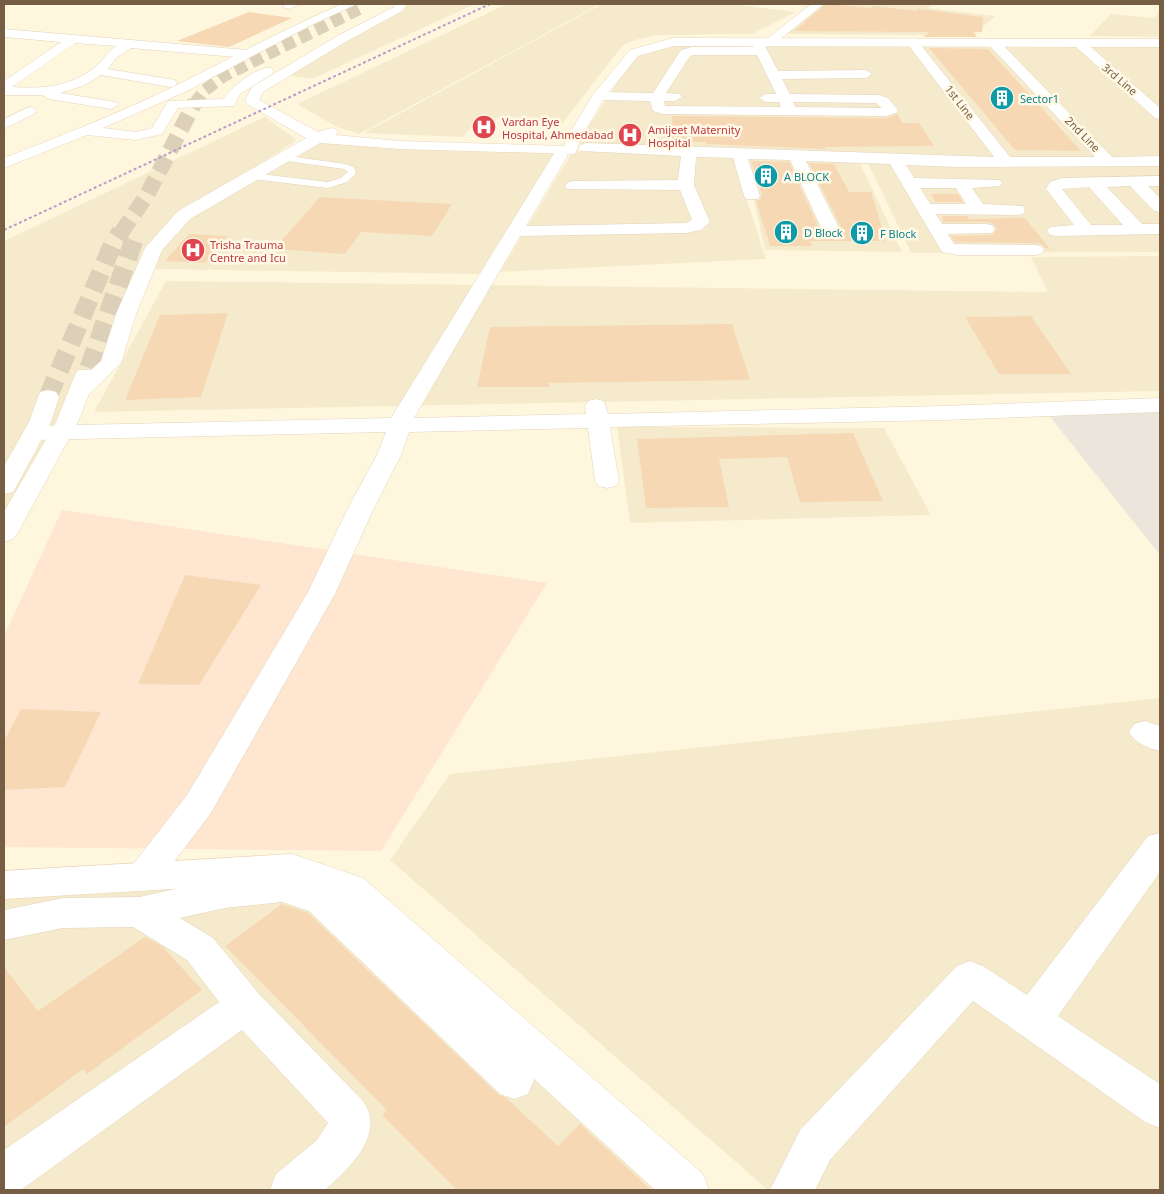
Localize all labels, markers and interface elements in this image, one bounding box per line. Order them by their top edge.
street label: 3rd Line [1099,60,1141,98]
street label: 1st Line [942,82,978,122]
building icon: Sector1 [989,85,1015,111]
place label: Sector1 [1020,91,1059,106]
street label: 2nd Line [1062,113,1104,155]
hospital icon: Vardan Eye Hospital, Ahmedabad [471,114,497,140]
place label: Vardan Eye Hospital, Ahmedabad [502,114,613,142]
hospital icon: Amijeet Maternity Hospital [617,122,643,148]
place label: Amijeet Maternity Hospital [648,122,741,150]
building icon: A BLOCK [753,163,779,189]
place label: A BLOCK [784,169,829,184]
building icon: D Block [773,219,799,245]
building icon: F Block [849,220,875,246]
place label: D Block [804,225,843,240]
place label: F Block [880,226,916,241]
hospital icon: Trisha Trauma Centre and Icu [180,237,206,263]
place label: Trisha Trauma Centre and Icu [210,237,286,265]

